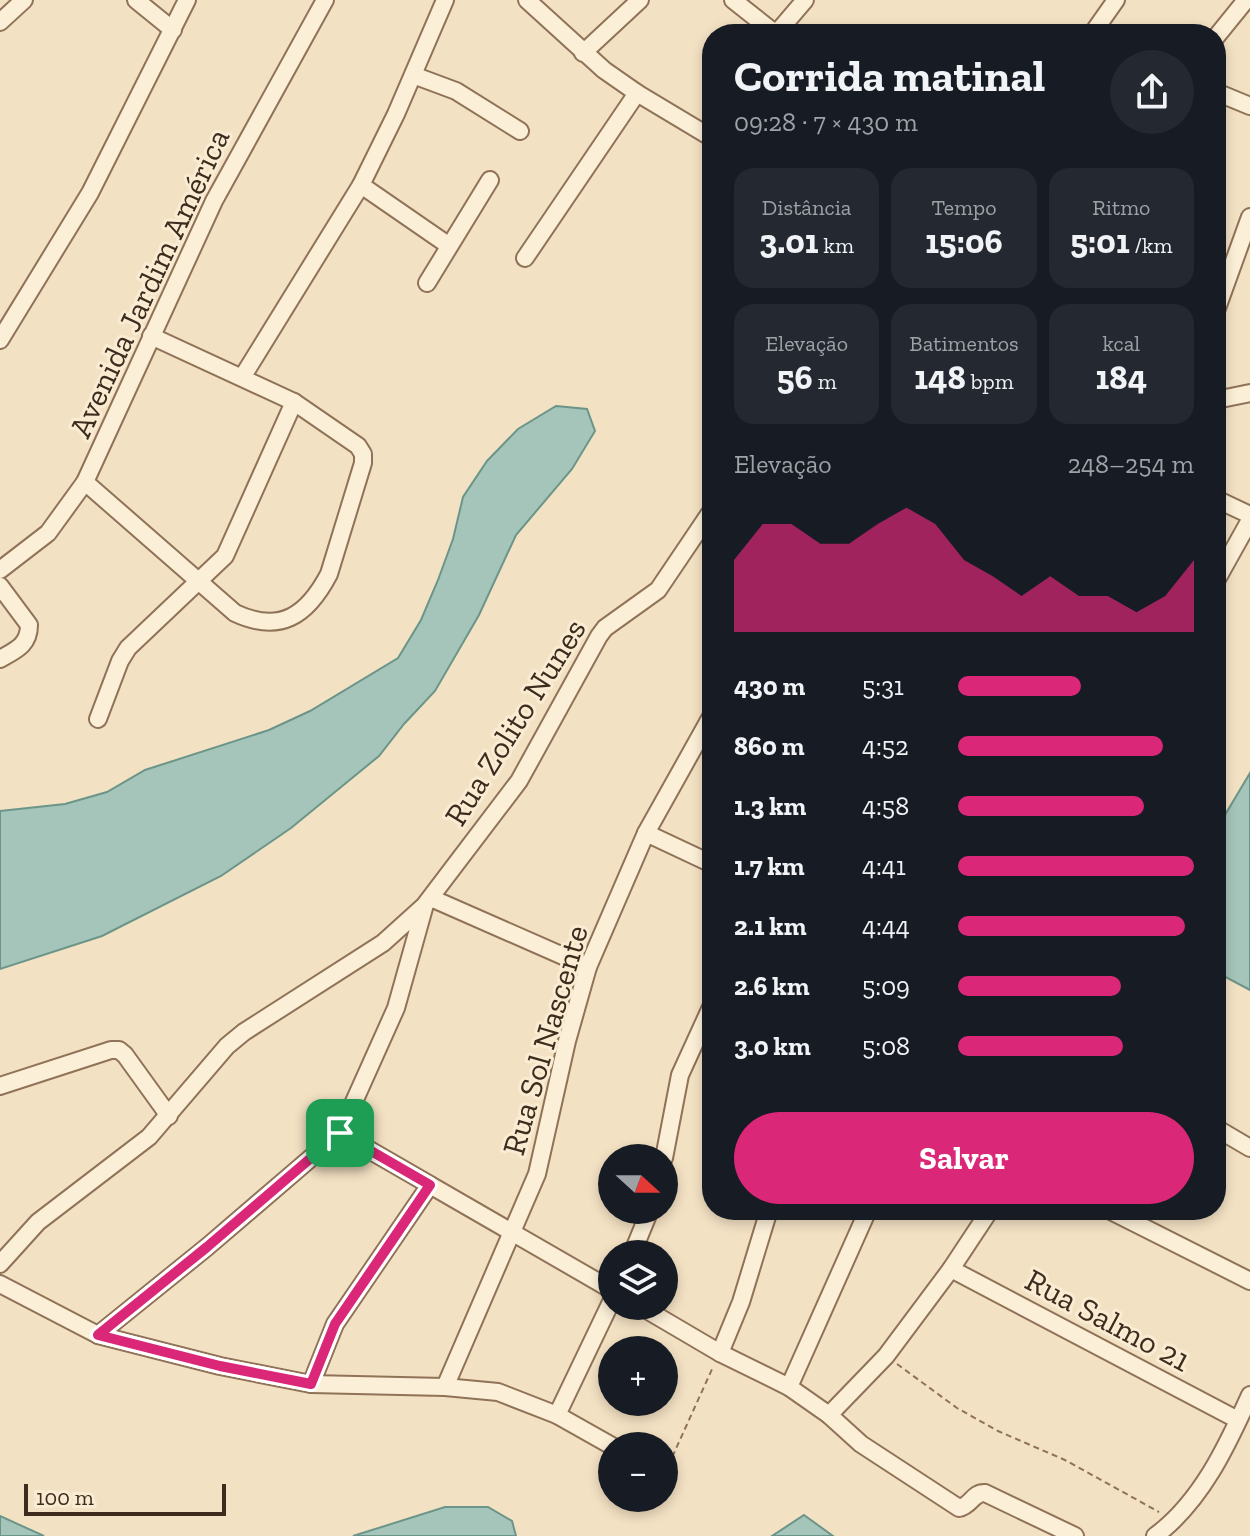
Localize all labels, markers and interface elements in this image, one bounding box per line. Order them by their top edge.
text: Corrida matinal [734,49,1045,102]
button: share [1110,50,1194,134]
text: 09:28 · 7 × 430 m [734,106,918,138]
street label: Avenida Jardim América [61,123,237,443]
text: Distância [762,194,851,221]
text: Tempo [932,194,996,221]
text: Ritmo [1092,194,1150,221]
text: 3.01 [759,221,819,262]
text: 15:06 [925,221,1003,262]
text: 5:01 [1070,221,1130,262]
text: km [819,232,854,259]
text: /km [1130,232,1173,259]
text: Elevação [765,330,848,357]
text: Batimentos [909,330,1019,357]
text: kcal [1102,330,1140,357]
text: 56 [777,357,813,398]
text: 148 [914,357,966,398]
text: 184 [1096,357,1147,398]
text: m [813,368,837,395]
text: bpm [966,368,1014,395]
text: Elevação [734,448,832,480]
text: 248–254 m [1068,448,1194,480]
street label: Rua Zolito Nunes [436,612,594,832]
text: 430 m [734,670,805,702]
text: 5:31 [862,670,904,702]
text: 860 m [734,730,805,762]
text: 4:52 [862,730,909,762]
text: 1.3 km [734,790,806,822]
text: 4:58 [862,790,909,822]
text: 1.7 km [734,850,805,882]
text: 4:41 [862,850,906,882]
text: 2.1 km [734,910,806,942]
text: 4:44 [862,910,910,942]
street label: Rua Sol Nascente [494,921,596,1159]
text: 2.6 km [734,970,809,1002]
text: 5:09 [862,970,910,1002]
text: 3.0 km [734,1030,811,1062]
text: 5:08 [862,1030,910,1062]
pin [306,1099,374,1167]
icon: arrive [318,1111,362,1155]
button: Salvar [734,1112,1194,1204]
north arrow [598,1144,678,1224]
map controls [598,1144,678,1512]
button: layers [598,1240,678,1320]
street label: Rua Salmo 21 [1019,1261,1197,1379]
button: + [598,1336,678,1416]
button: − [598,1432,678,1512]
scale bar [24,1480,226,1516]
text: 100 m [36,1484,94,1511]

